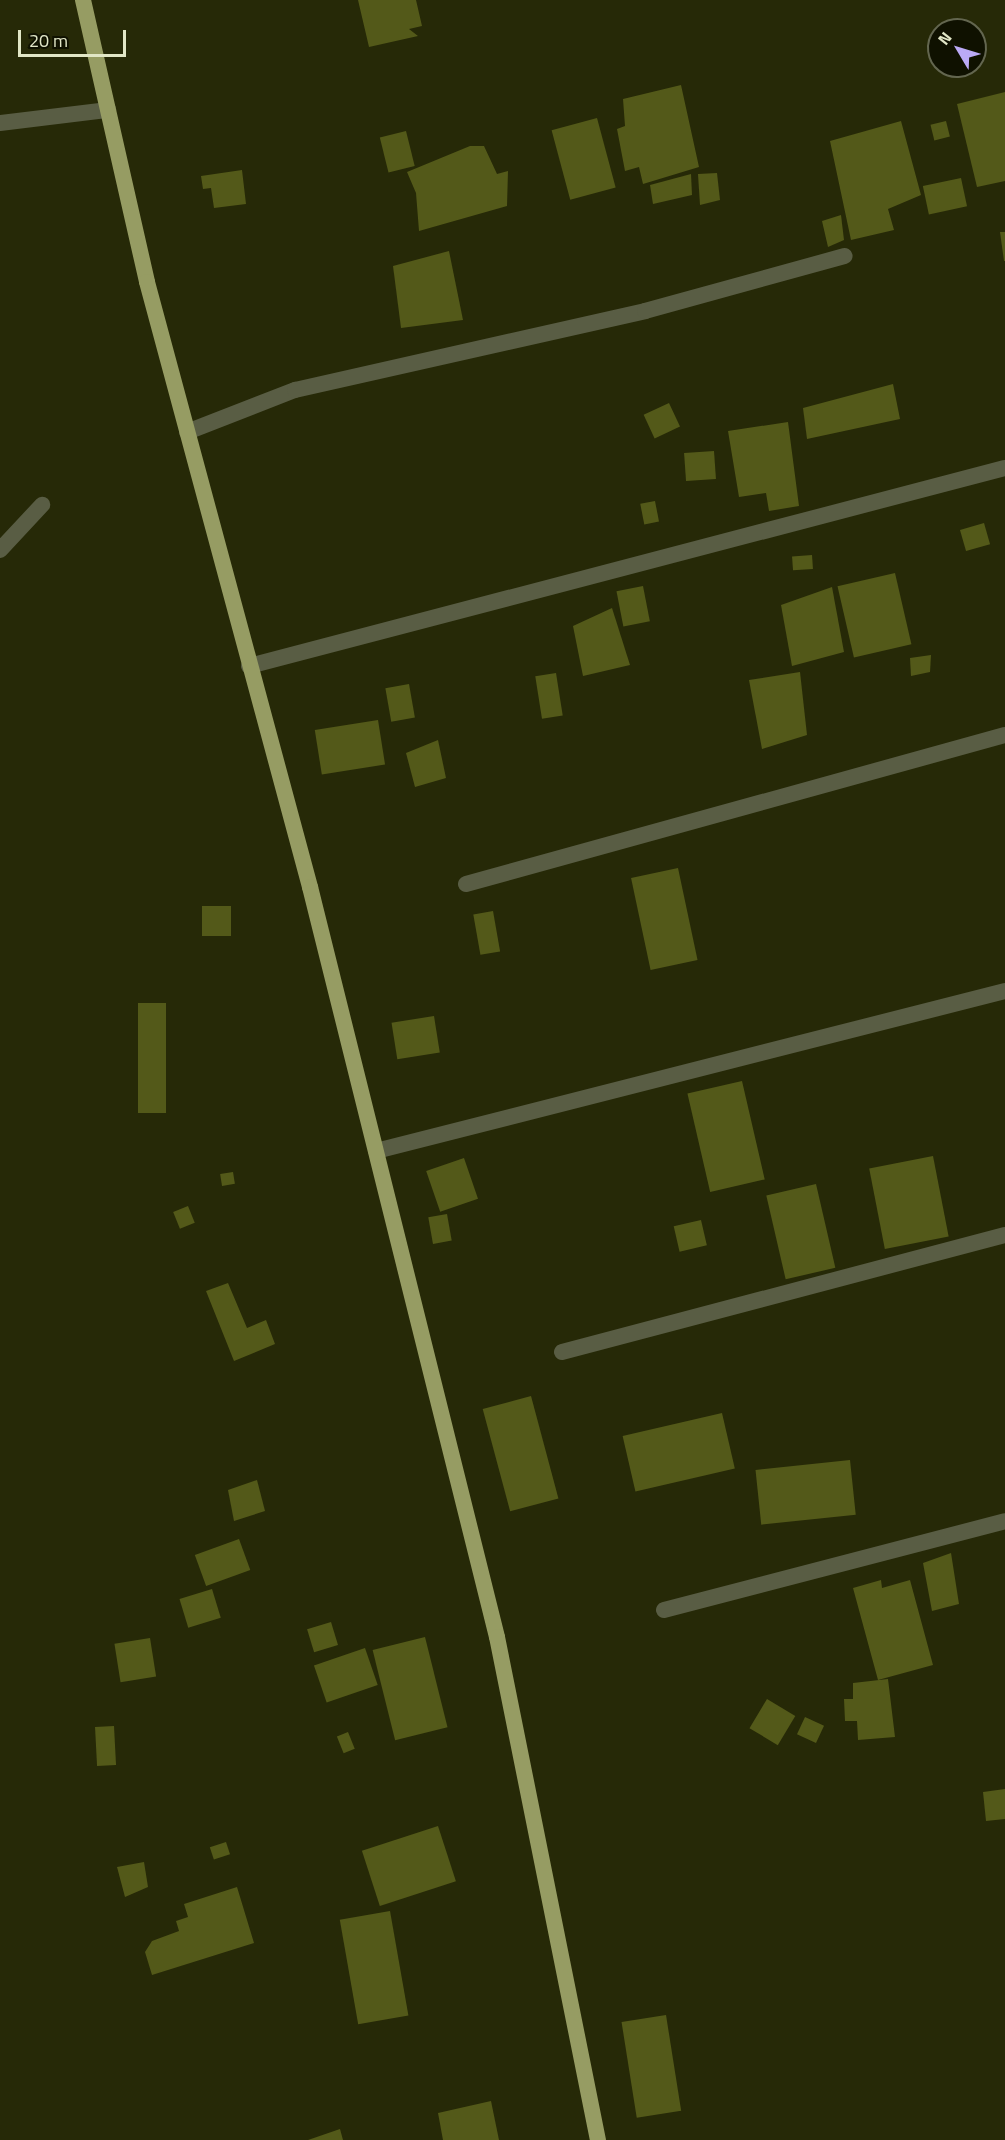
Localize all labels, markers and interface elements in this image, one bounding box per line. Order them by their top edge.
scale bar [21,18,129,56]
north arrow [927,18,987,78]
text: N [932,26,957,50]
text: 20 m [29,27,68,54]

